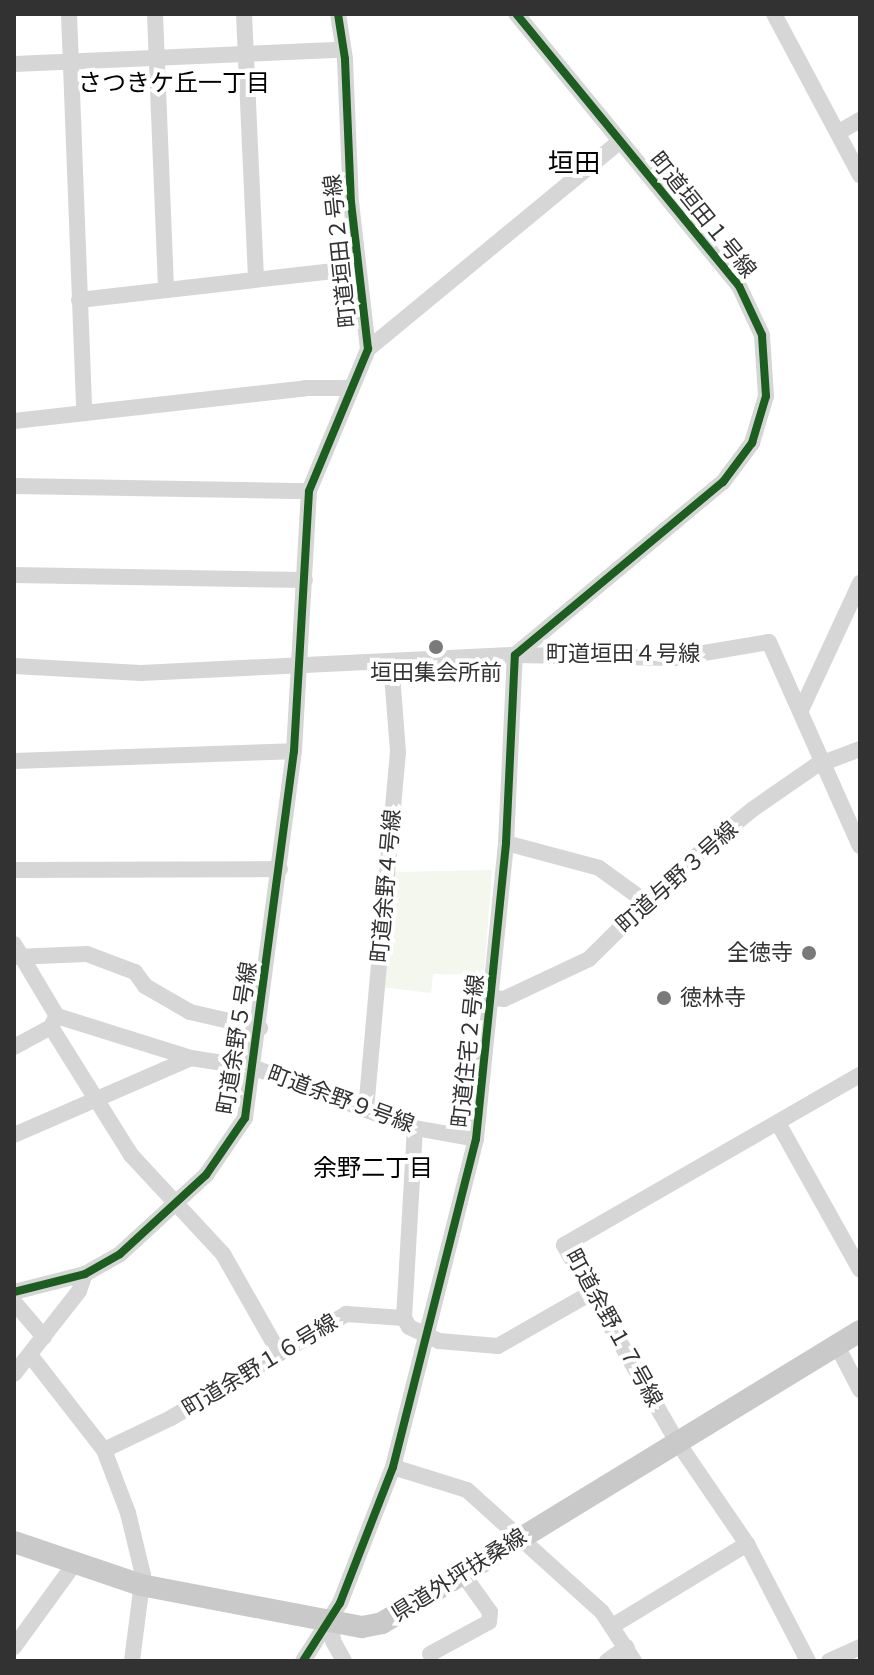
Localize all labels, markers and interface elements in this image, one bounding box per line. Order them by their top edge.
district label: さつきケ丘一丁目 [78,70,270,98]
street label: 町道垣田１号線 [644,147,762,283]
district label: 垣田 [548,148,600,180]
street label: 町道垣田２号線 [319,173,361,329]
marker: 垣田集会所前 [427,638,445,656]
street label: 町道垣田４号線 [546,641,700,667]
place label: 垣田集会所前 [370,660,502,686]
street label: 町道余野４号線 [366,808,406,964]
street label: 町道与野３号線 [611,816,743,938]
place label: 全徳寺 [727,940,793,966]
marker: 全徳寺 [800,944,818,962]
street label: 町道余野５号線 [212,960,262,1116]
street label: 町道住宅２号線 [447,973,489,1129]
place label: 徳林寺 [680,985,746,1011]
marker: 徳林寺 [655,989,673,1007]
street label: 町道余野９号線 [264,1060,418,1138]
district label: 余野二丁目 [313,1155,433,1183]
street label: 町道余野１７号線 [560,1245,668,1411]
street label: 町道余野１６号線 [178,1308,342,1422]
street label: 県道外坪扶桑線 [387,1523,531,1627]

